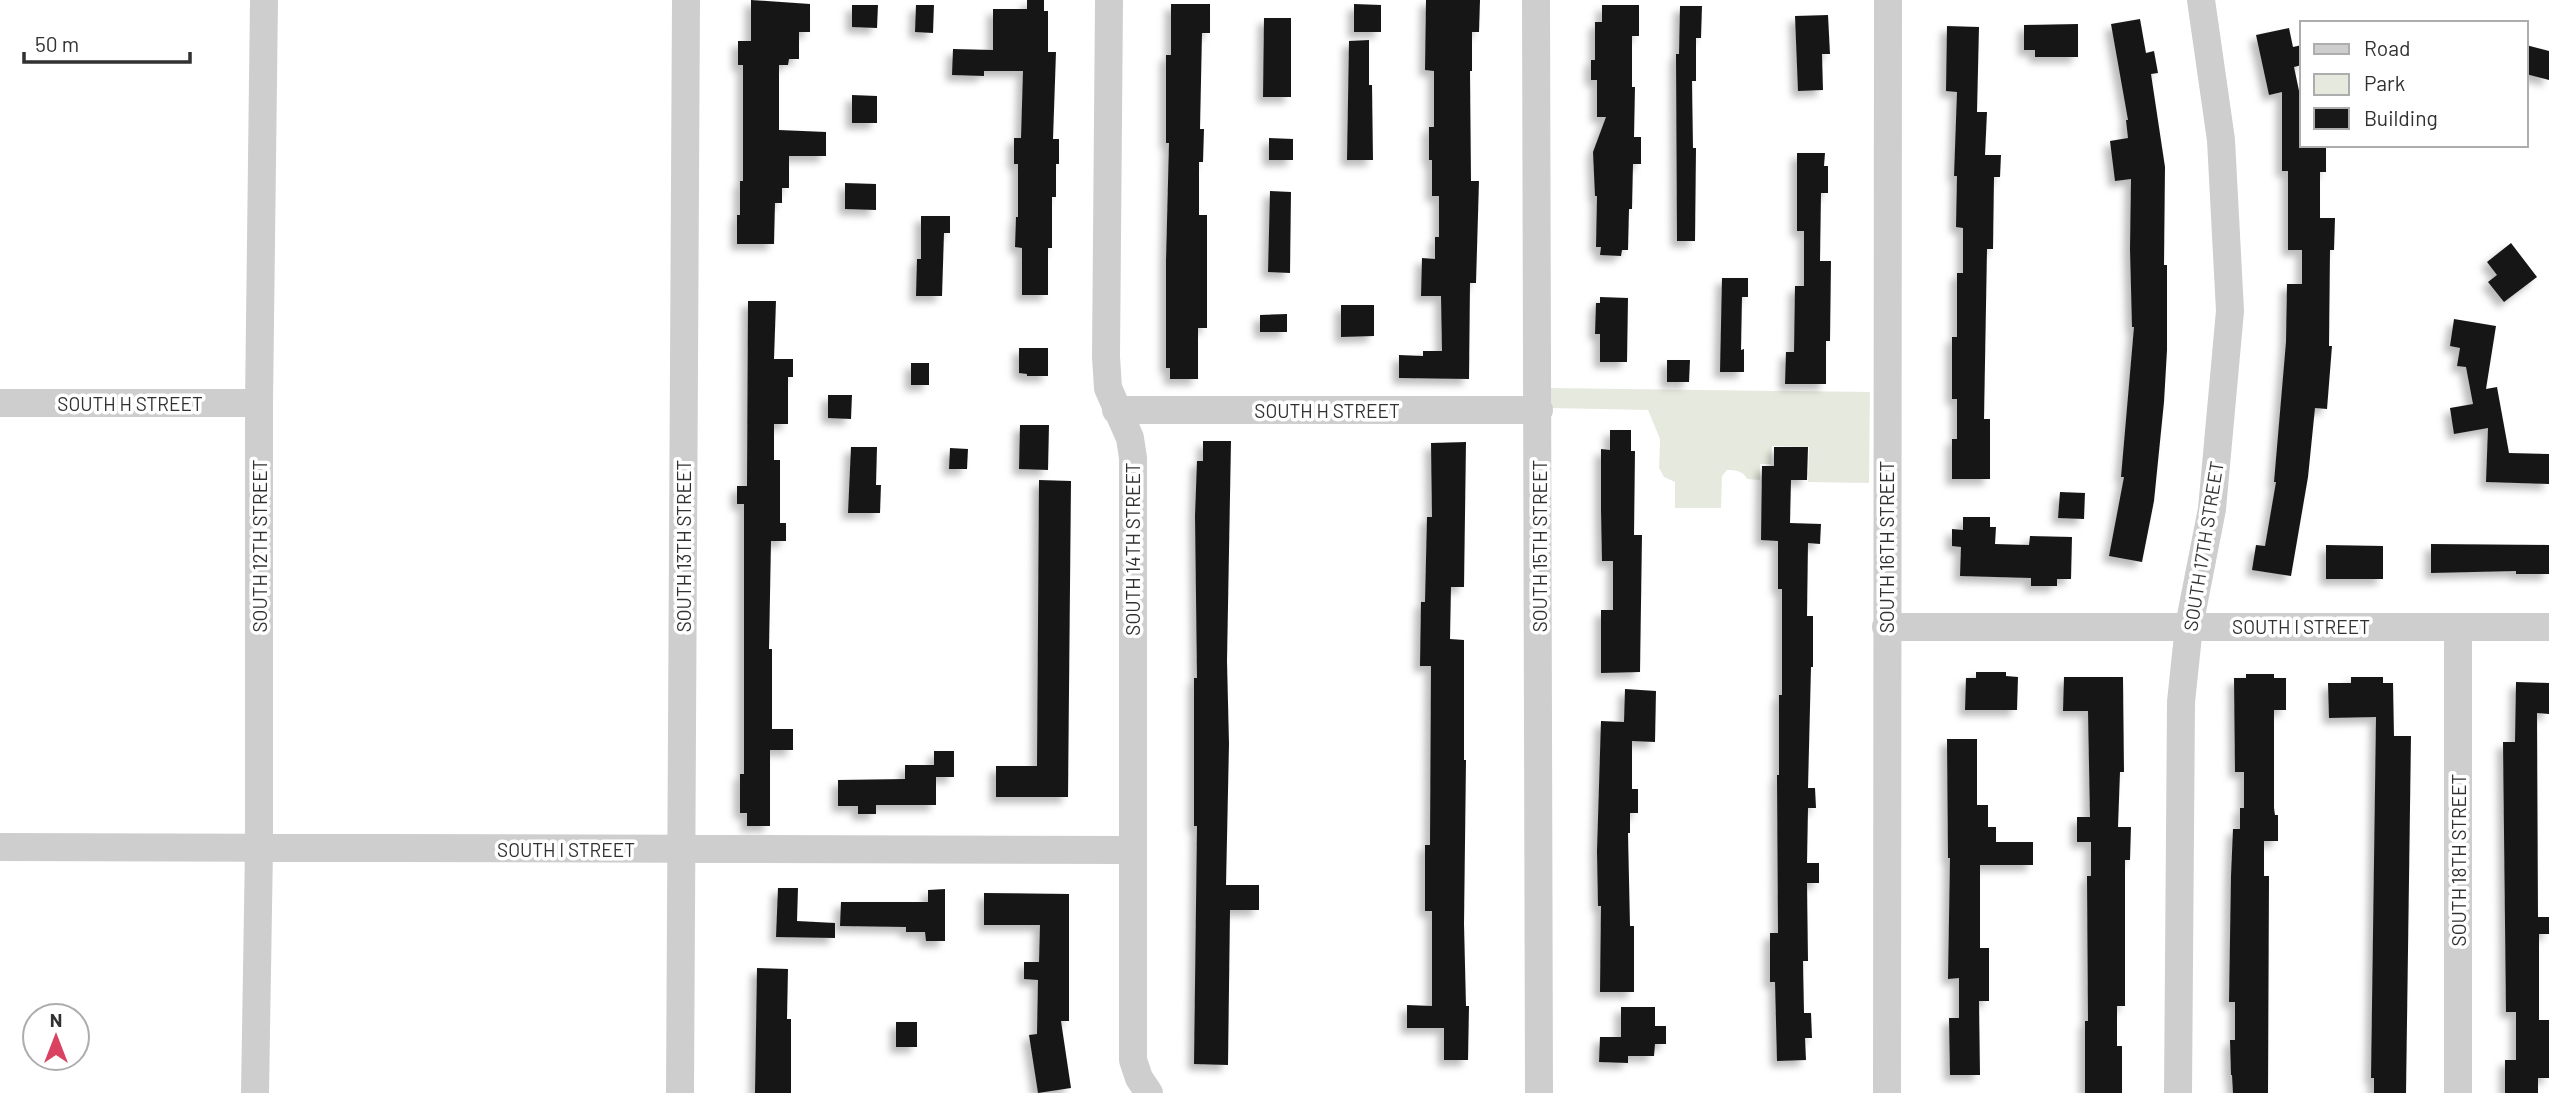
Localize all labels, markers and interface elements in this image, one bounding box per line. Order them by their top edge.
scale bar [24,21,191,65]
legend [2300,21,2528,147]
text: 50 m [35,31,79,56]
text: Road [2364,35,2410,60]
text: Park [2364,70,2405,95]
text: Building [2364,105,2438,130]
street label: SOUTH H STREET [57,392,203,415]
street label: SOUTH H STREET [1254,399,1400,422]
street label: SOUTH 12TH STREET [248,459,271,633]
street label: SOUTH 17TH STREET [2178,459,2228,633]
street label: SOUTH 13TH STREET [672,460,695,632]
street label: SOUTH 15TH STREET [1528,460,1551,632]
street label: SOUTH 16TH STREET [1875,461,1898,633]
street label: SOUTH 14TH STREET [1121,462,1144,636]
street label: SOUTH I STREET [2232,615,2370,638]
street label: SOUTH 18TH STREET [2447,774,2470,946]
street label: SOUTH I STREET [497,838,635,861]
north arrow [21,1002,91,1072]
text: N [50,1008,62,1031]

